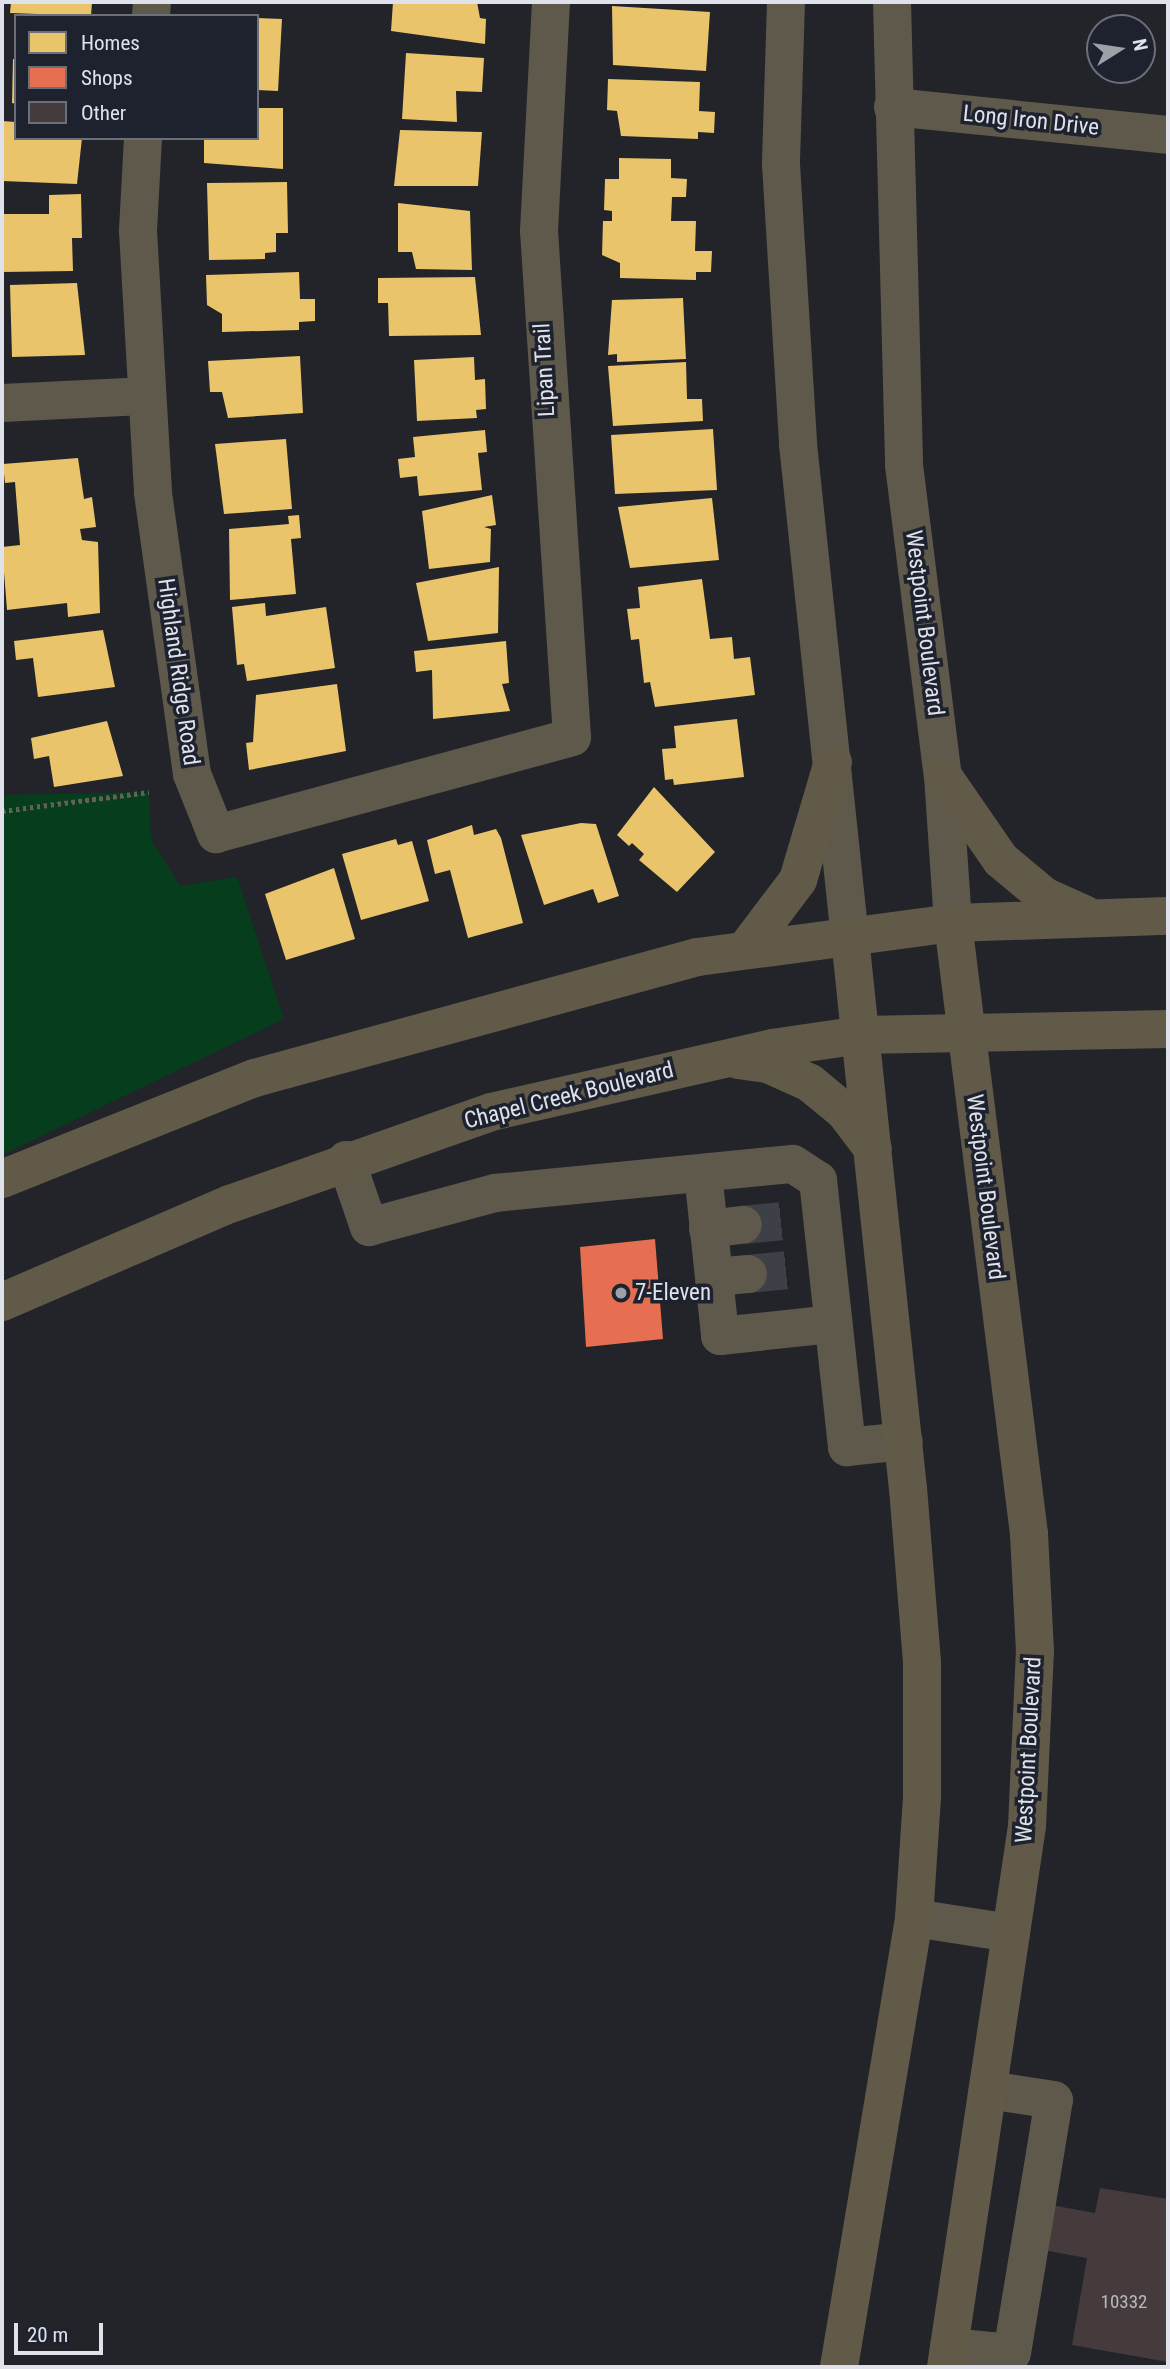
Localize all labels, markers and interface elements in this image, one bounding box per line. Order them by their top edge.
legend [14,14,259,140]
north arrow [1086,14,1156,84]
text: Homes [81,31,140,55]
text: N [1128,37,1153,53]
text: Shops [81,66,133,90]
street label: Long Iron Drive [962,100,1100,142]
text: Other [81,101,126,125]
street label: Lipan Trail [529,322,561,418]
street label: Westpoint Boulevard [899,529,949,717]
street label: Highland Ridge Road [151,577,205,767]
street label: Chapel Creek Boulevard [461,1057,677,1135]
street label: Westpoint Boulevard [960,1093,1010,1281]
place label: 7-Eleven [635,1279,711,1307]
marker: 7-Eleven [613,1285,629,1301]
street label: Westpoint Boulevard [1010,1656,1048,1844]
house number: 10332 [1101,2291,1147,2313]
scale bar [18,2310,107,2354]
text: 20 m [27,2323,68,2347]

